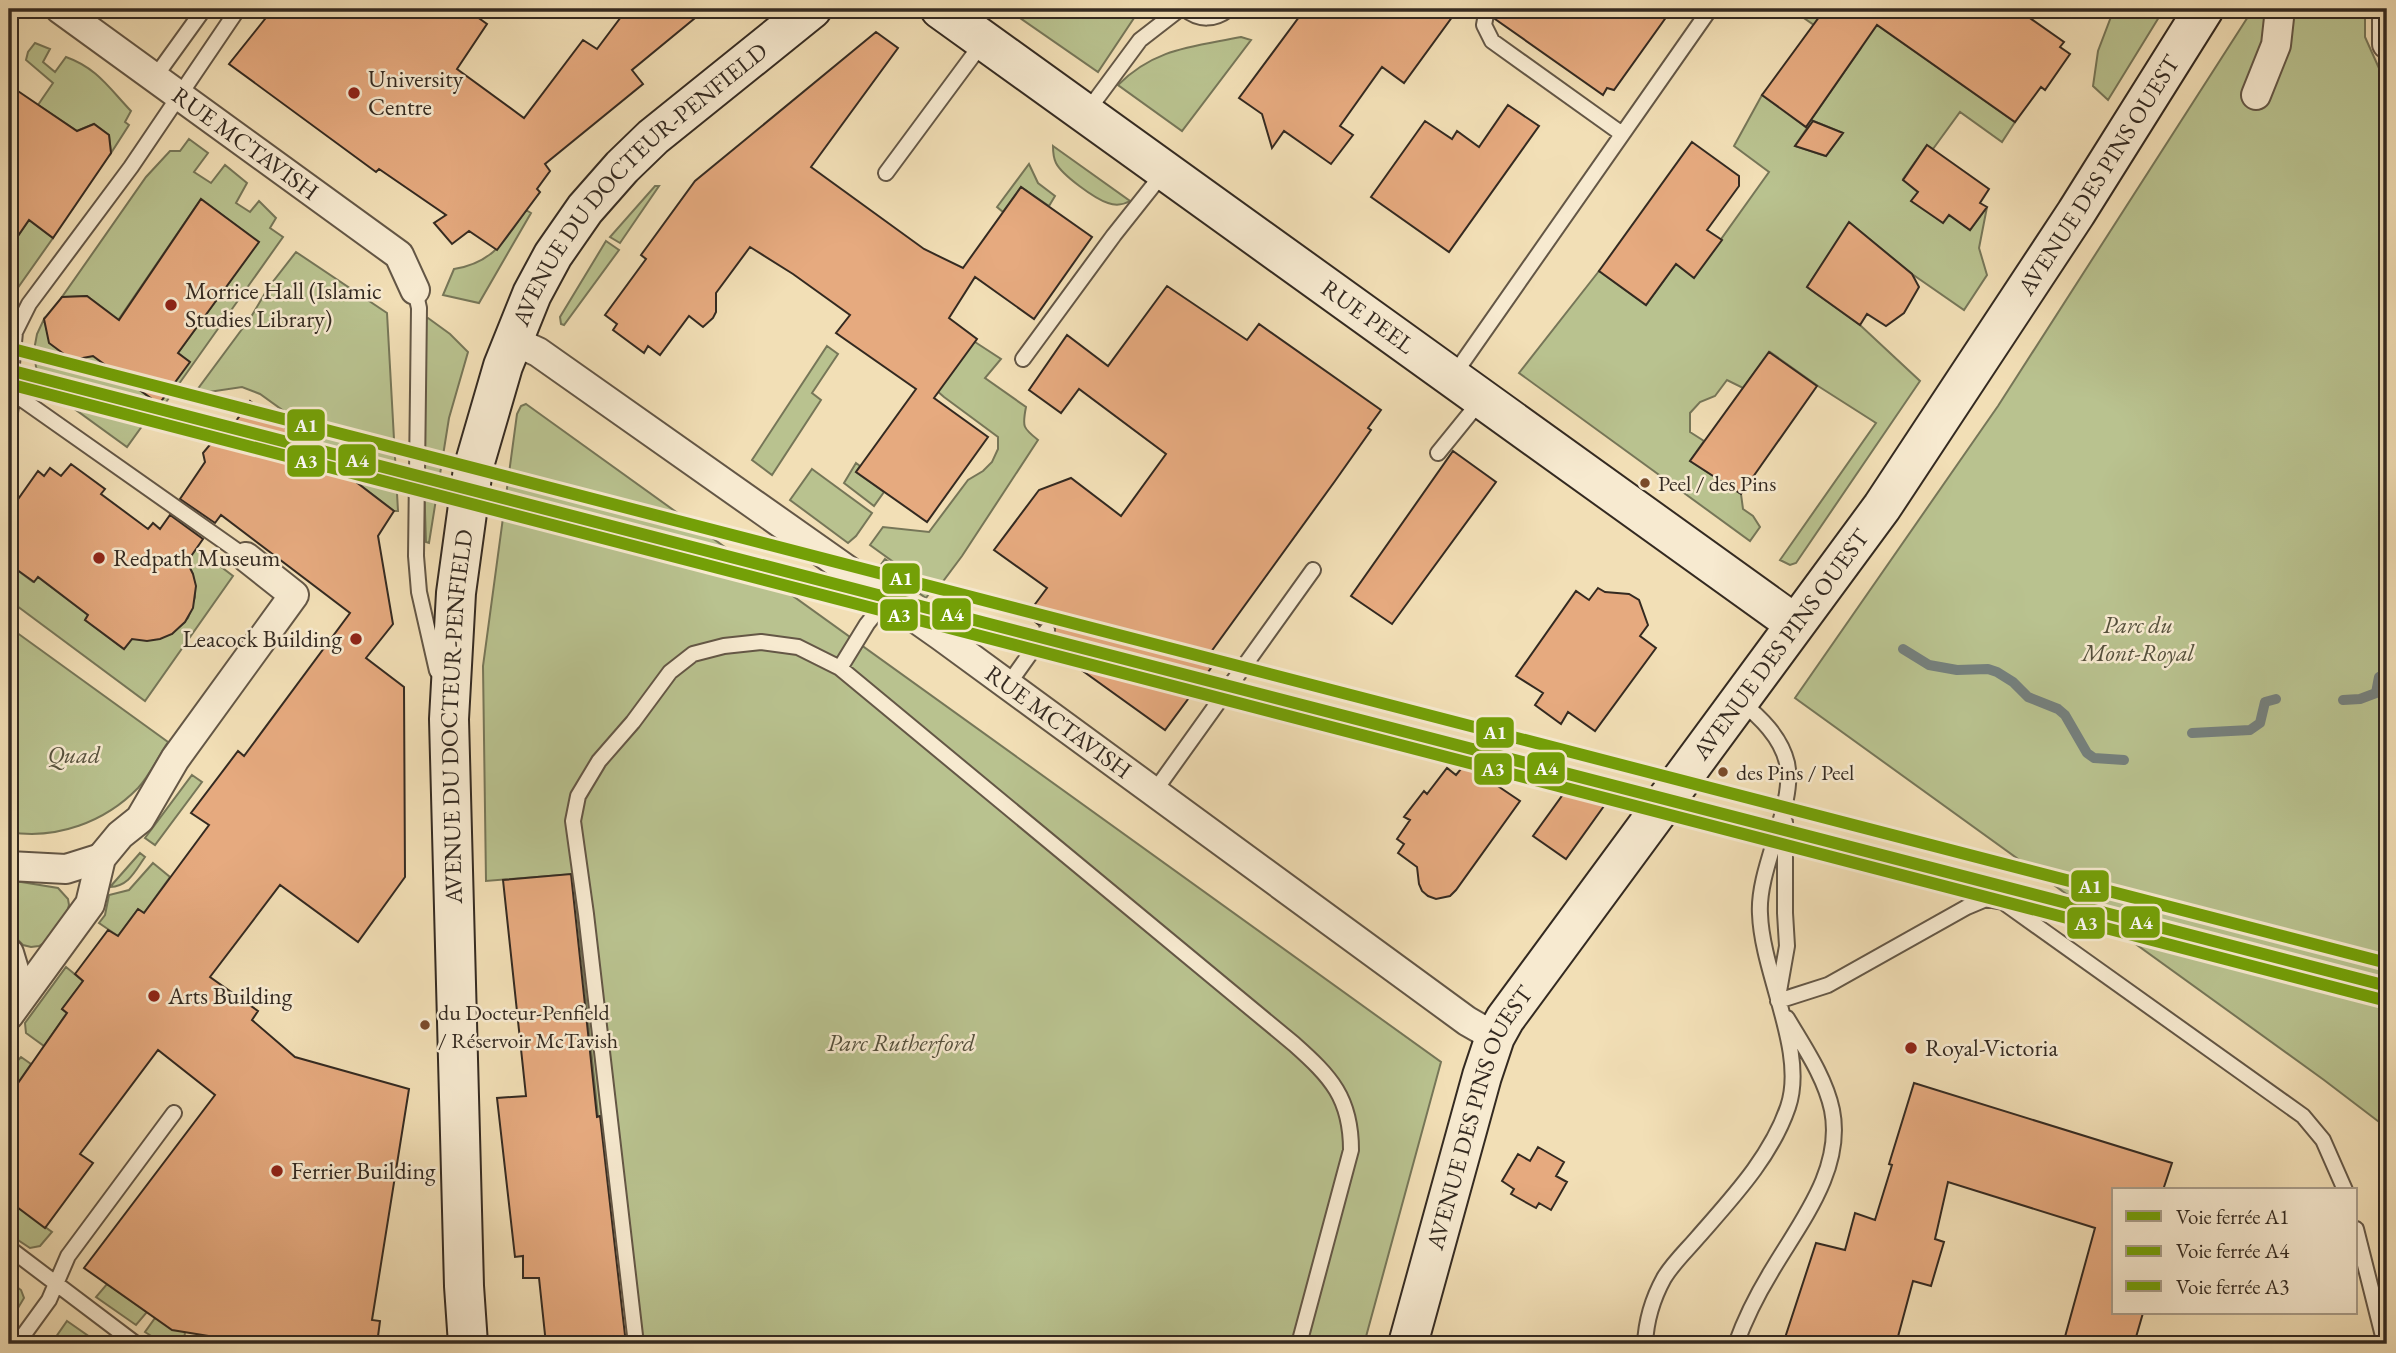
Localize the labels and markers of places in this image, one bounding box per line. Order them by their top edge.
place label: University Centre [368,63,464,122]
marker: University Centre [346,85,362,101]
place label: Morrice Hall (Islamic Studies Library) [185,275,382,334]
marker: Morrice Hall (Islamic Studies Library) [163,297,179,313]
place label: Peel / des Pins [1658,469,1776,498]
marker: Peel / des Pins [1638,476,1652,490]
place label: Redpath Museum [113,542,281,573]
marker: Redpath Museum [91,550,107,566]
place label: Leacock Building [183,623,343,654]
marker: Leacock Building [348,631,364,647]
place label: des Pins / Peel [1736,758,1854,787]
marker: des Pins / Peel [1716,765,1730,779]
place label: Arts Building [167,980,293,1011]
marker: Arts Building [146,988,162,1004]
place label: du Docteur-Penfield / Réservoir McTavish [438,998,618,1055]
marker: du Docteur-Penfield / Réservoir McTavish [418,1018,432,1032]
place label: Royal-Victoria [1925,1032,2058,1063]
marker: Royal-Victoria [1903,1040,1919,1056]
place label: Ferrier Building [291,1155,436,1186]
marker: Ferrier Building [269,1163,285,1179]

